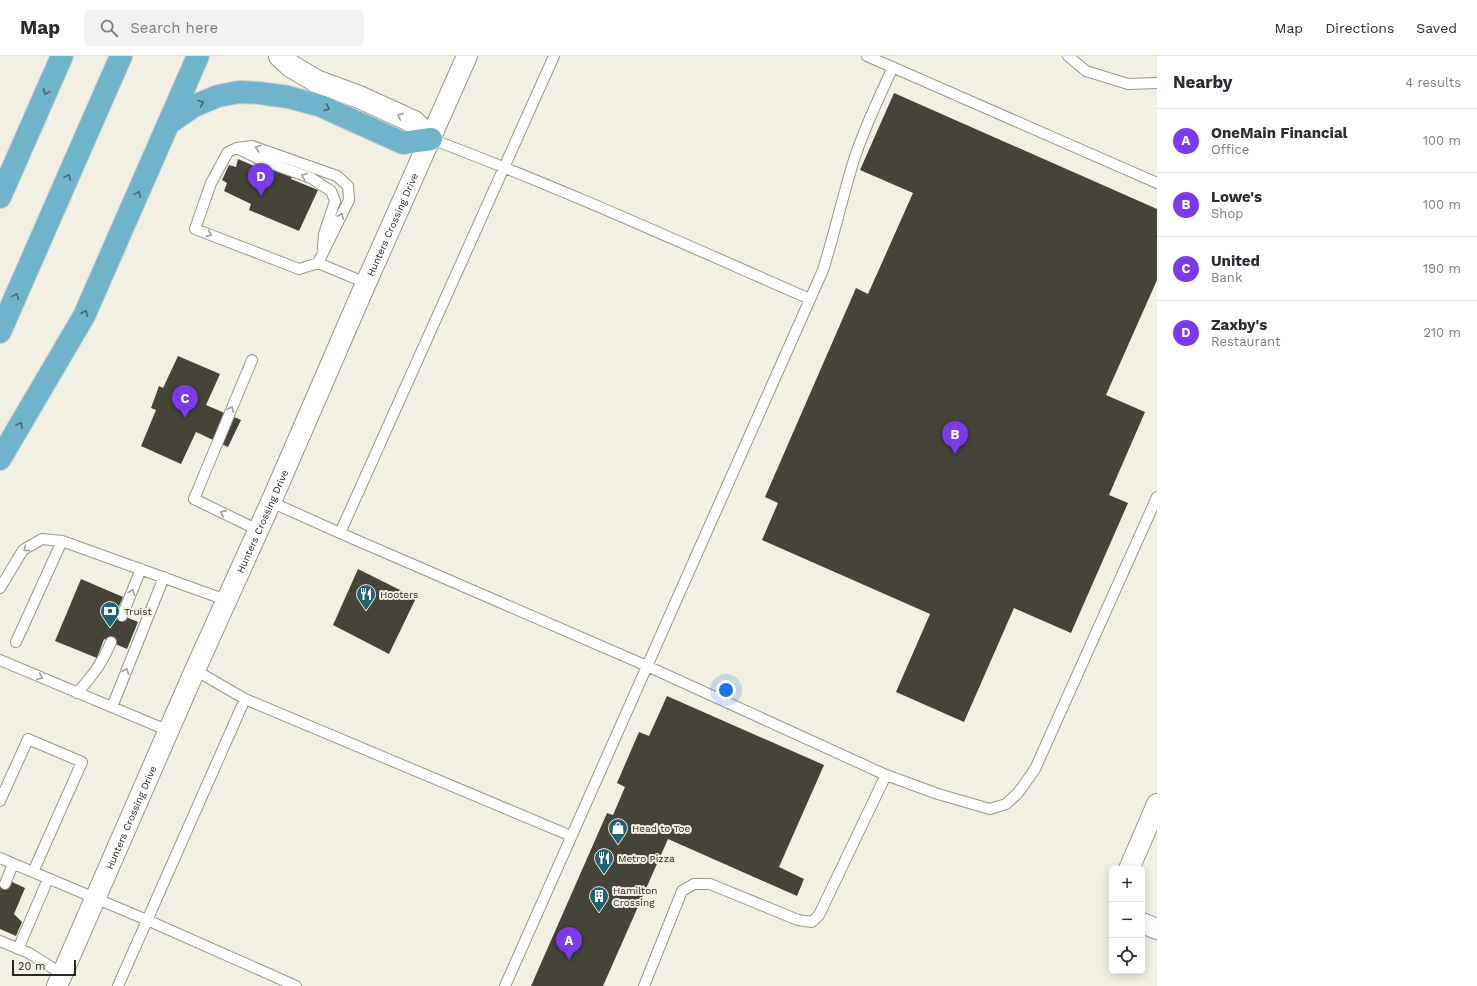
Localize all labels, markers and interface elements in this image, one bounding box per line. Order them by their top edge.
search box [84,10,364,46]
text: Map [20,16,60,39]
icon: search [98,17,120,39]
text: Search here [130,19,218,37]
text: Map [1275,20,1303,36]
text: Directions [1325,20,1394,36]
text: Saved [1416,20,1457,36]
text: Nearby [1173,72,1232,92]
text: 4 results [1405,75,1461,90]
one-way arrow [43,87,51,95]
one-way arrow [197,100,204,108]
one-way arrow [323,104,330,112]
one-way arrow [396,113,404,121]
text: OneMain Financial [1211,124,1348,142]
text: A [1182,133,1190,148]
text: 100 m [1423,133,1461,148]
text: Office [1211,142,1249,157]
one-way arrow [255,144,262,153]
pin: D [248,163,274,196]
street label: Hunters Crossing Drive [364,171,420,278]
one-way arrow [301,172,308,180]
one-way arrow [63,174,71,182]
text: Lowe's [1211,188,1262,206]
one-way arrow [133,190,141,197]
text: B [1182,197,1190,212]
text: 100 m [1423,197,1461,212]
text: Shop [1211,206,1243,221]
one-way arrow [336,212,344,220]
one-way arrow [205,229,212,237]
text: United [1211,252,1260,270]
text: C [1182,261,1190,276]
text: 190 m [1423,261,1461,276]
text: Bank [1211,270,1242,285]
one-way arrow [11,293,19,300]
one-way arrow [80,309,88,317]
text: Zaxby's [1211,316,1267,334]
text: D [1181,325,1191,340]
text: 210 m [1423,325,1461,340]
text: Restaurant [1211,334,1281,349]
pin: C [172,385,198,418]
one-way arrow [227,406,235,413]
pin: B [942,421,968,454]
one-way arrow [15,422,23,429]
street label: Hunters Crossing Drive [234,468,290,575]
one-way arrow [220,510,228,518]
one-way arrow [23,544,30,551]
restaurant icon: Hooters [355,583,377,611]
one-way arrow [127,589,135,596]
place label: Hooters [380,589,418,600]
bank icon: Truist [99,600,121,628]
place label: Truist [124,606,153,617]
one-way arrow [122,668,130,675]
one-way arrow [36,673,43,681]
your location [716,680,736,700]
street label: Hunters Crossing Drive [103,764,158,871]
shop icon: Head to Toe [607,817,629,845]
place label: Head to Toe [632,823,690,834]
restaurant icon: Metro Pizza [593,847,615,875]
place label: Metro Pizza [618,853,675,864]
map controls [1109,866,1145,974]
button: + [1109,866,1145,902]
building icon: Hamilton Crossing [588,885,610,913]
place label: Hamilton Crossing [613,885,657,908]
button: − [1109,902,1145,938]
pin: A [556,927,582,960]
button: locate [1109,938,1145,974]
scale bar [12,958,76,977]
text: 20 m [18,960,46,973]

